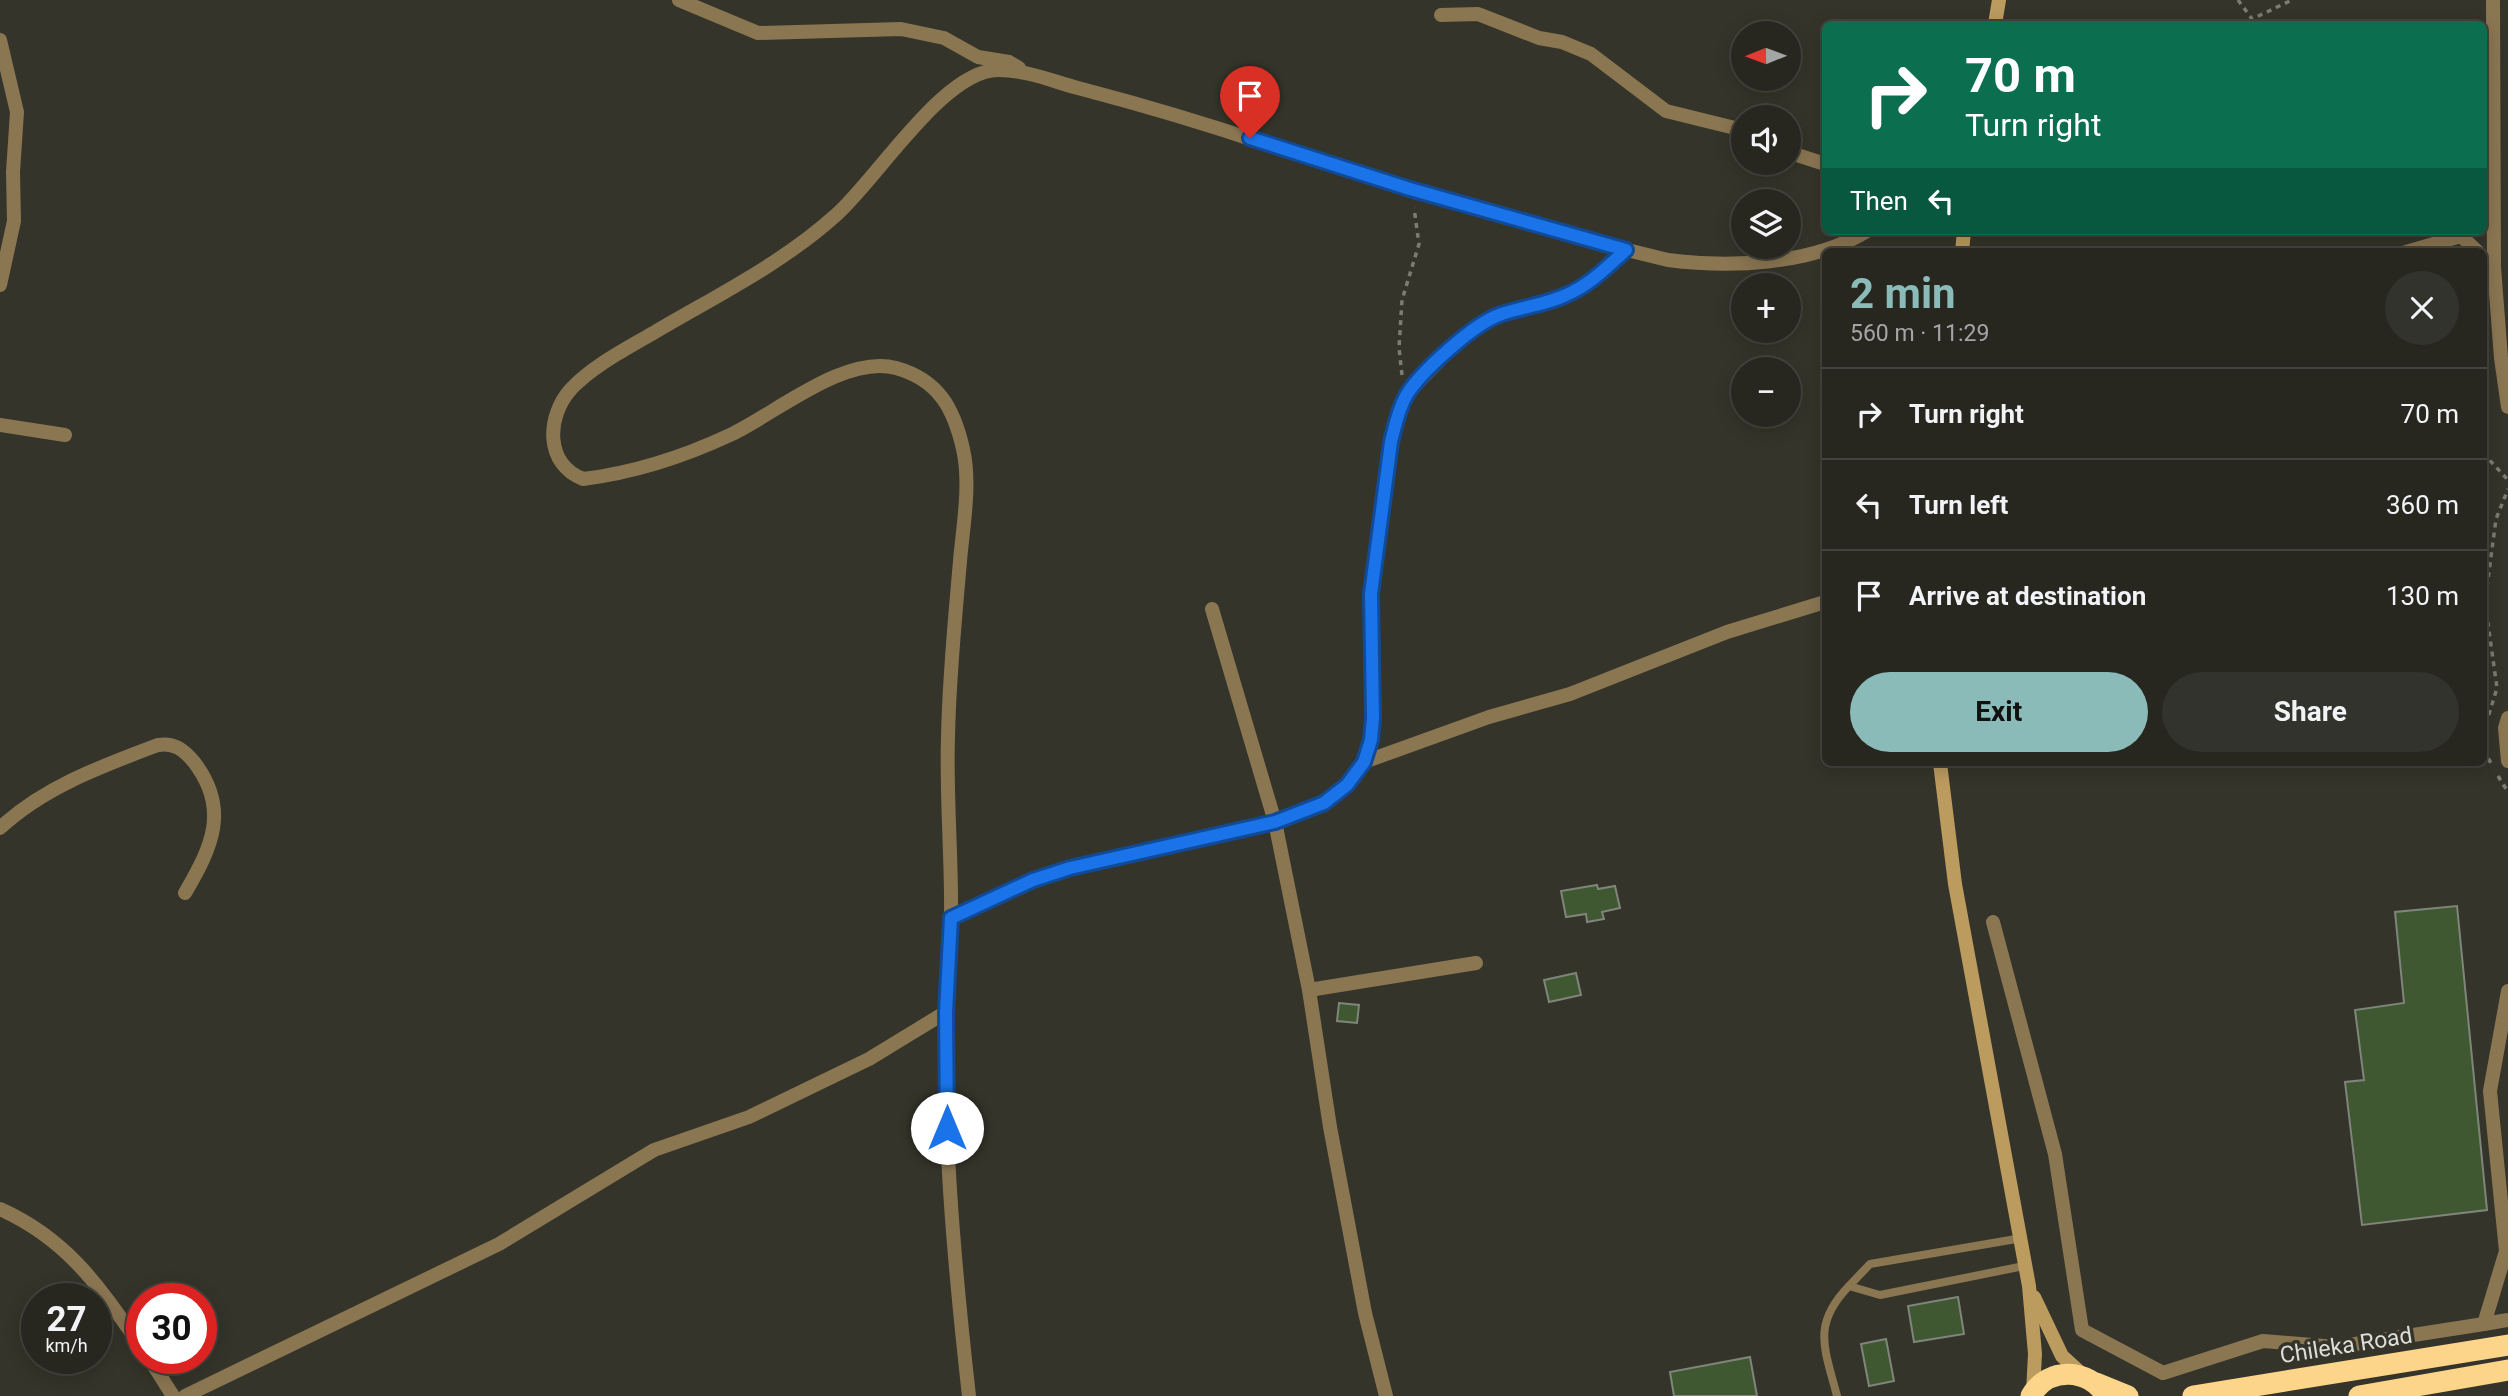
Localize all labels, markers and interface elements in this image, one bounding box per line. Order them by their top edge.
north arrow [1731,21,1801,91]
map controls [1731,21,1801,427]
text: 70 m [1965,47,2076,104]
icon: right [1850,49,1941,140]
pin [1220,66,1280,138]
icon: arrive [1231,77,1269,115]
button: sound [1731,105,1801,175]
text: Turn right [1965,106,2101,144]
icon: left [1922,182,1960,220]
text: Then [1850,186,1908,216]
button: layers [1731,189,1801,259]
text: 2 min [1850,269,1956,318]
button: close [2385,271,2459,345]
button: + [1731,273,1801,343]
text: 560 m · 11:29 [1850,320,1989,347]
button: − [1731,357,1801,427]
icon: right [1850,395,1888,433]
text: Turn right [1909,399,2024,429]
text: 70 m [2401,399,2459,429]
icon: left [1850,486,1888,524]
text: Turn left [1909,490,2008,520]
text: 360 m [2386,490,2459,520]
icon: arrive [1850,577,1888,615]
text: Arrive at destination [1909,581,2146,611]
text: 130 m [2386,581,2459,611]
button: Exit [1850,672,2148,752]
button: Share [2162,672,2459,752]
position arrow [910,1091,984,1165]
speed limit sign: 30 [126,1283,217,1374]
text: 27 [46,1299,87,1340]
street label: Chileka Road [2278,1322,2414,1369]
text: km/h [45,1335,88,1356]

